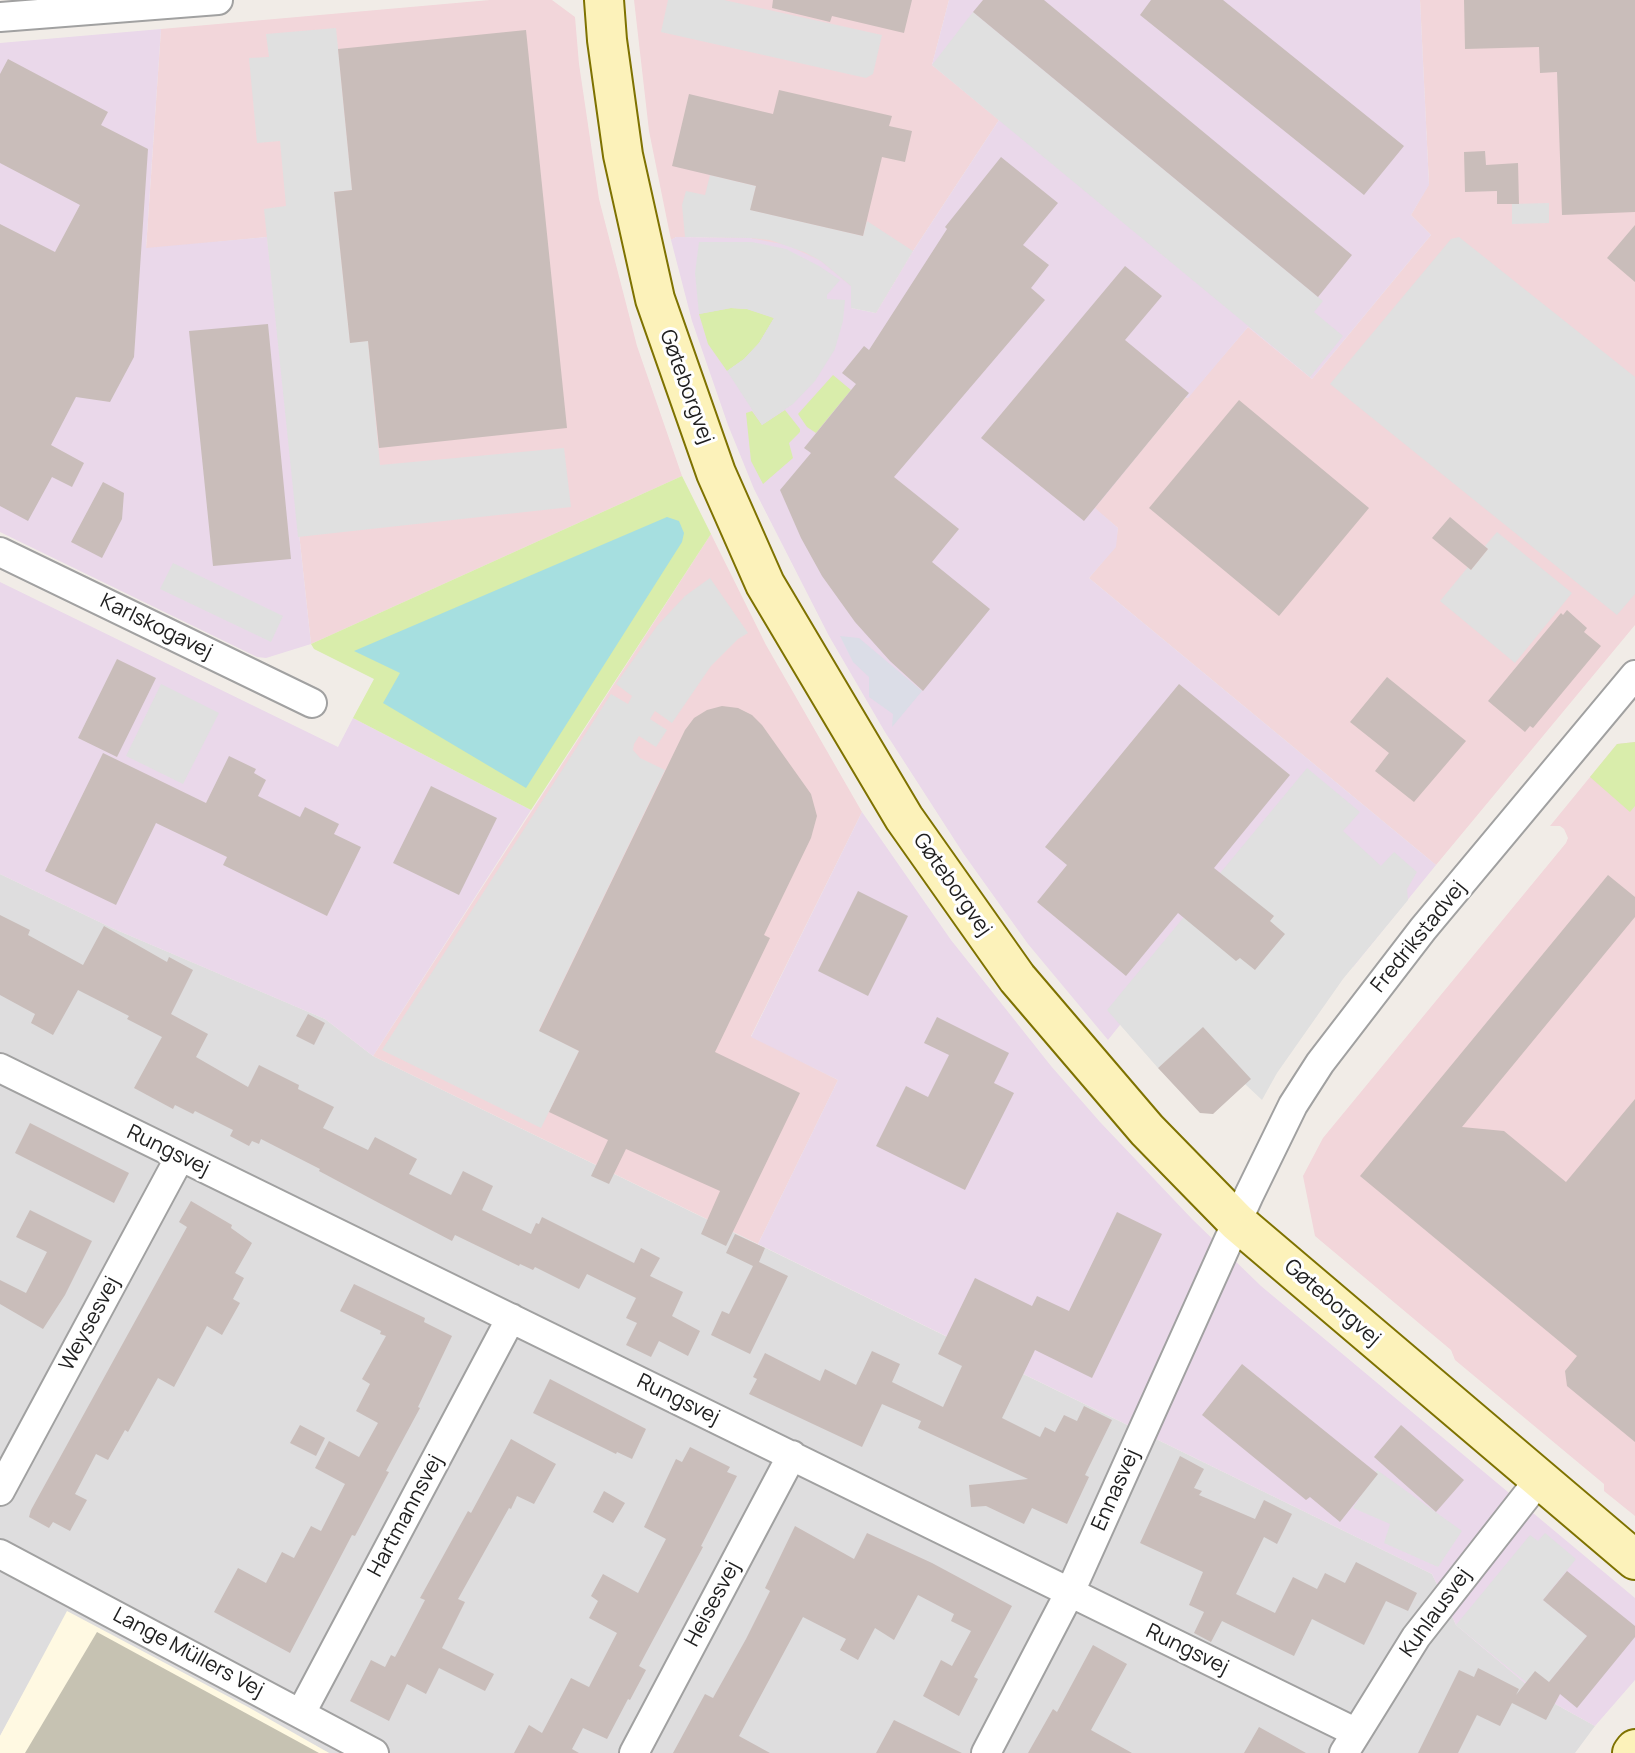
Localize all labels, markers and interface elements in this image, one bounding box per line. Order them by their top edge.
street label: Gøteborgvej [654,326,718,448]
street label: Karlskogavej [96,589,216,665]
street label: Gøteborgvej [907,829,997,941]
street label: Fredrikstadvej [1366,876,1472,998]
street label: Rungsvej [122,1120,214,1182]
street label: Gøteborgvej [1279,1254,1385,1352]
street label: Weysesvej [55,1273,125,1375]
street label: Rungsvej [632,1369,724,1431]
street label: Ennasvej [1087,1445,1145,1535]
street label: Hartmannsvej [363,1451,449,1581]
street label: Heisesvej [680,1557,746,1651]
street label: Kuhlausvej [1395,1563,1477,1663]
street label: Lange Müllers Vej [108,1603,268,1703]
street label: Rungsvej [1141,1619,1233,1681]

